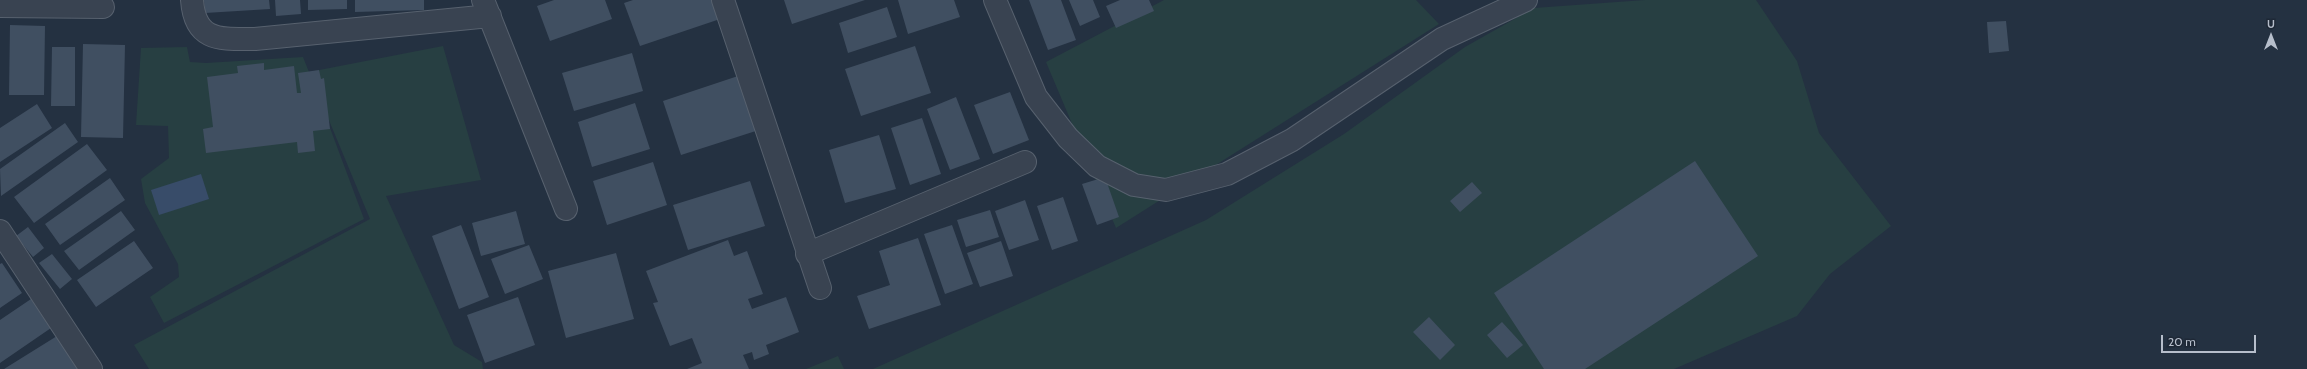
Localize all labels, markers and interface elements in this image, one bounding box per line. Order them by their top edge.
north arrow [2251,16,2291,56]
text: U [2267,17,2275,31]
scale bar [2163,327,2258,353]
text: 20 m [2168,334,2196,349]

